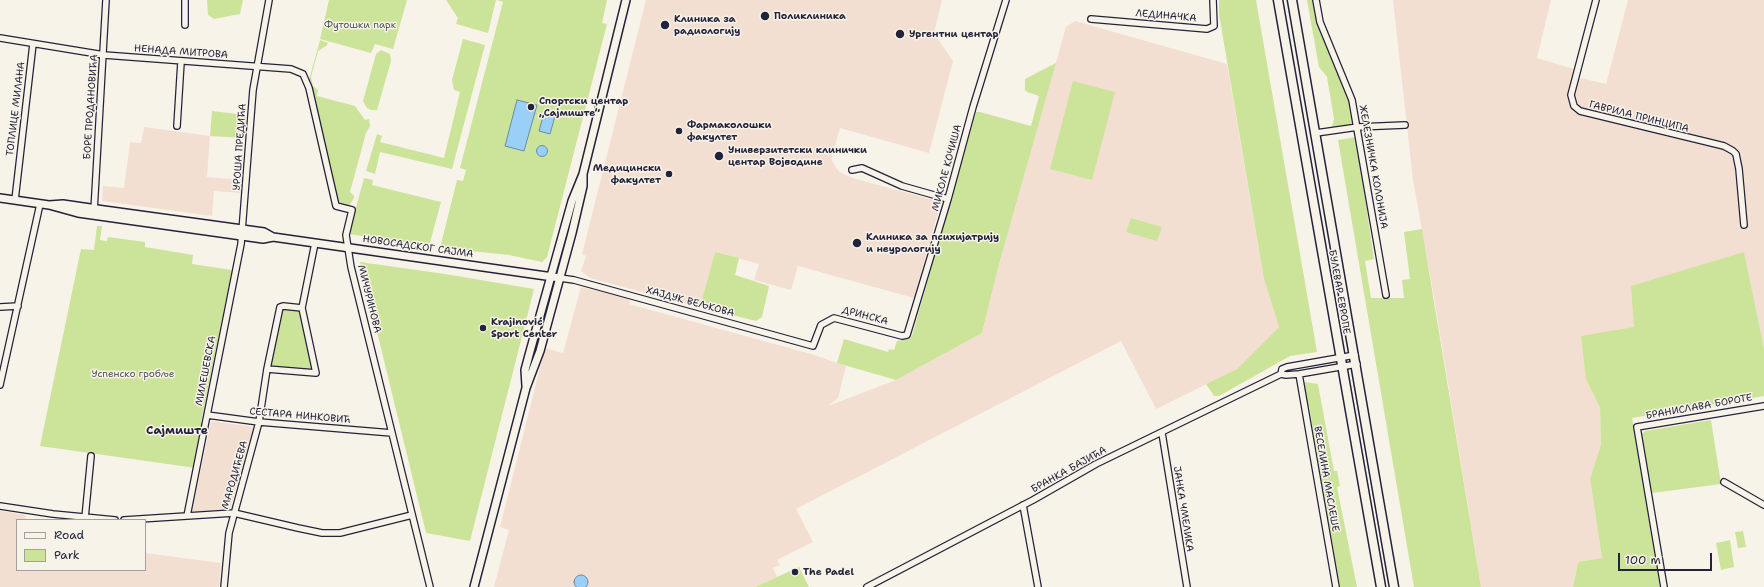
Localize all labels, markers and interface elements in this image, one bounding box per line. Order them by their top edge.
street label: ЛЕДИНАЧКА [1135,7,1197,25]
marker: Поликлиника [759,10,771,22]
place label: Поликлиника [774,10,846,22]
place label: Клиника за радиологију [674,13,740,36]
park label: Футошки парк [324,19,396,31]
marker: Клиника за радиологију [659,19,671,31]
marker: Ургентни центар [894,28,906,40]
place label: Ургентни центар [909,28,998,40]
street label: НЕНАДА МИТРОВА [134,43,228,61]
street label: БОРЕ ПРОДАНОВИЋА [81,54,101,160]
street label: ТОПЛИЦЕ МИЛАНА [4,61,28,157]
place label: Спортски центар „Сајмиште” [539,95,628,118]
street label: ГАВРИЛА ПРИНЦИПА [1588,99,1690,135]
marker: Спортски центар „Сајмиште” [526,102,536,112]
street label: УРОША ПРЕДИЋА [231,103,249,191]
street label: ЖЕЛЕЗНИЧКА КОЛОНИЈА [1356,104,1390,230]
place label: Фармаколошки факултет [687,119,771,142]
street label: МИКОЛЕ КОЧИША [930,123,964,213]
marker: Фармаколошки факултет [674,126,684,136]
place label: Универзитетски клинички центар Војводине [728,144,867,168]
marker: Универзитетски клинички центар Војводине [713,150,725,162]
place label: Медицински факултет [593,162,661,186]
marker: Медицински факултет [664,169,674,179]
place label: Клиника за психијатрију и неурологију [866,231,999,254]
street label: НОВОСАДСКОГ САЈМА [362,233,474,261]
marker: Клиника за психијатрију и неурологију [851,237,863,249]
street label: БУЛЕВАР ЕВРОПЕ [1326,249,1352,335]
street label: МИЧУРИНОВА [355,264,383,334]
street label: ХАЈДУК ВЕЉКОВА [645,284,735,320]
street label: ДРИНСКА [841,304,889,328]
place label: Krajinović Sport Center [491,316,557,340]
marker: Krajinović Sport Center [478,323,488,333]
street label: МИЛЕШЕВСКА [193,335,219,407]
park label: Успенско гробље [91,368,175,380]
street label: БРАНИСЛАВА БОРОТЕ [1645,392,1753,422]
street label: СЕСТАРА НИНКОВИЋ [249,406,351,426]
district label: Сајмиште [146,424,208,438]
street label: ВЕСЕЛИНА МАСЛЕШЕ [1311,425,1341,533]
street label: МАРОДИЋЕВА [219,439,251,511]
street label: БРАНКА БАЈИЋА [1029,444,1109,496]
street label: ЈАНКА ЧМЕЛИКА [1170,465,1196,553]
legend [16,519,146,571]
text: Road [54,527,84,543]
scale bar [1620,545,1714,571]
text: Park [54,547,80,563]
text: 100 m [1625,552,1661,568]
place label: The Padel [803,566,854,578]
marker: The Padel [790,567,800,577]

